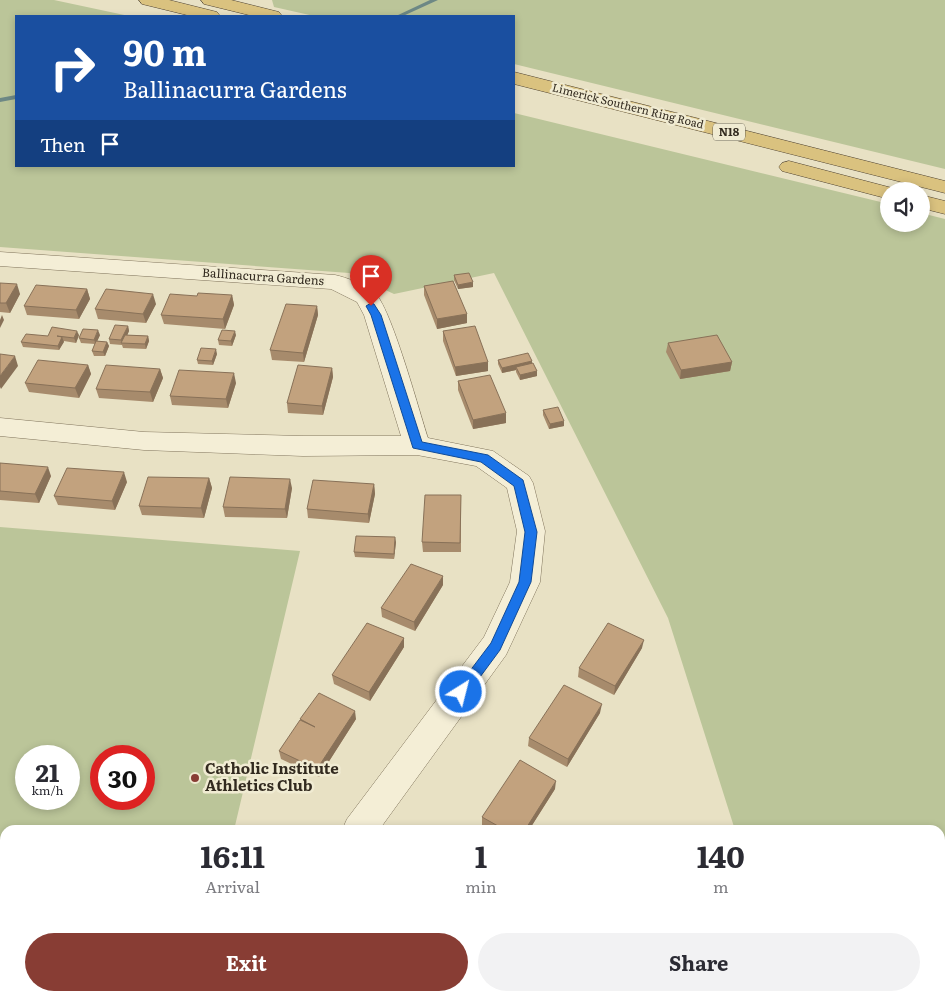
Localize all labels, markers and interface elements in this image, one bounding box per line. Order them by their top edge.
text: 90 m [123,25,207,77]
icon: right [40,35,105,100]
text: Ballinacurra Gardens [123,72,347,105]
street label: Limerick Southern Ring Road [551,78,706,132]
road number: N18 [713,124,745,140]
text: Then [40,130,86,158]
icon: arrive [96,130,124,158]
map controls [880,182,930,232]
button: sound [880,182,930,232]
pin [350,255,392,306]
icon: arrive [357,262,385,290]
street label: Ballinacurra Gardens [202,263,325,289]
position arrow [434,665,486,717]
speed limit sign: 30 [90,745,155,810]
text: 21 [36,753,59,790]
place label: Catholic Institute Athletics Club [205,756,339,796]
marker: Catholic Institute Athletics Club [189,772,201,784]
text: km/h [32,781,63,799]
text: 16:11 [200,833,265,877]
text: 1 [475,833,487,877]
text: 140 [697,833,745,877]
text: Arrival [205,874,260,898]
text: min [465,874,497,898]
text: m [713,874,729,898]
button: Exit [25,933,468,991]
button: Share [478,933,920,991]

